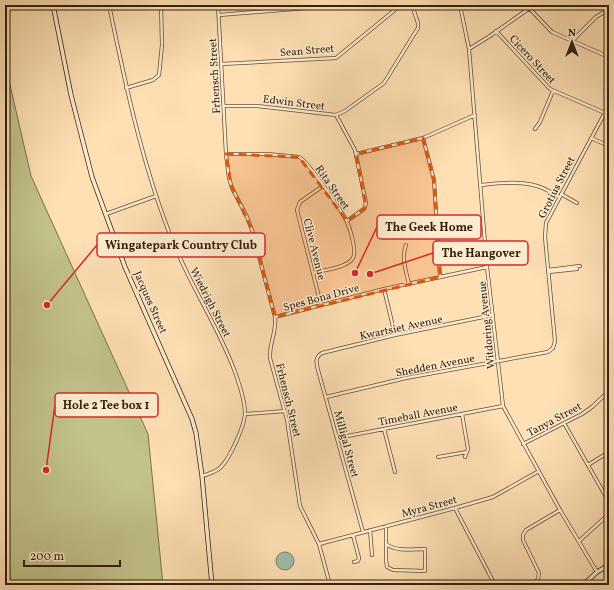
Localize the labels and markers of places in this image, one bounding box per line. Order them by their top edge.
callout: The Geek Home [377,215,481,239]
callout: Wingatepark Country Club [97,233,265,257]
callout: The Hangover [433,241,528,265]
callout: Hole 2 Tee box 1 [55,393,158,417]

